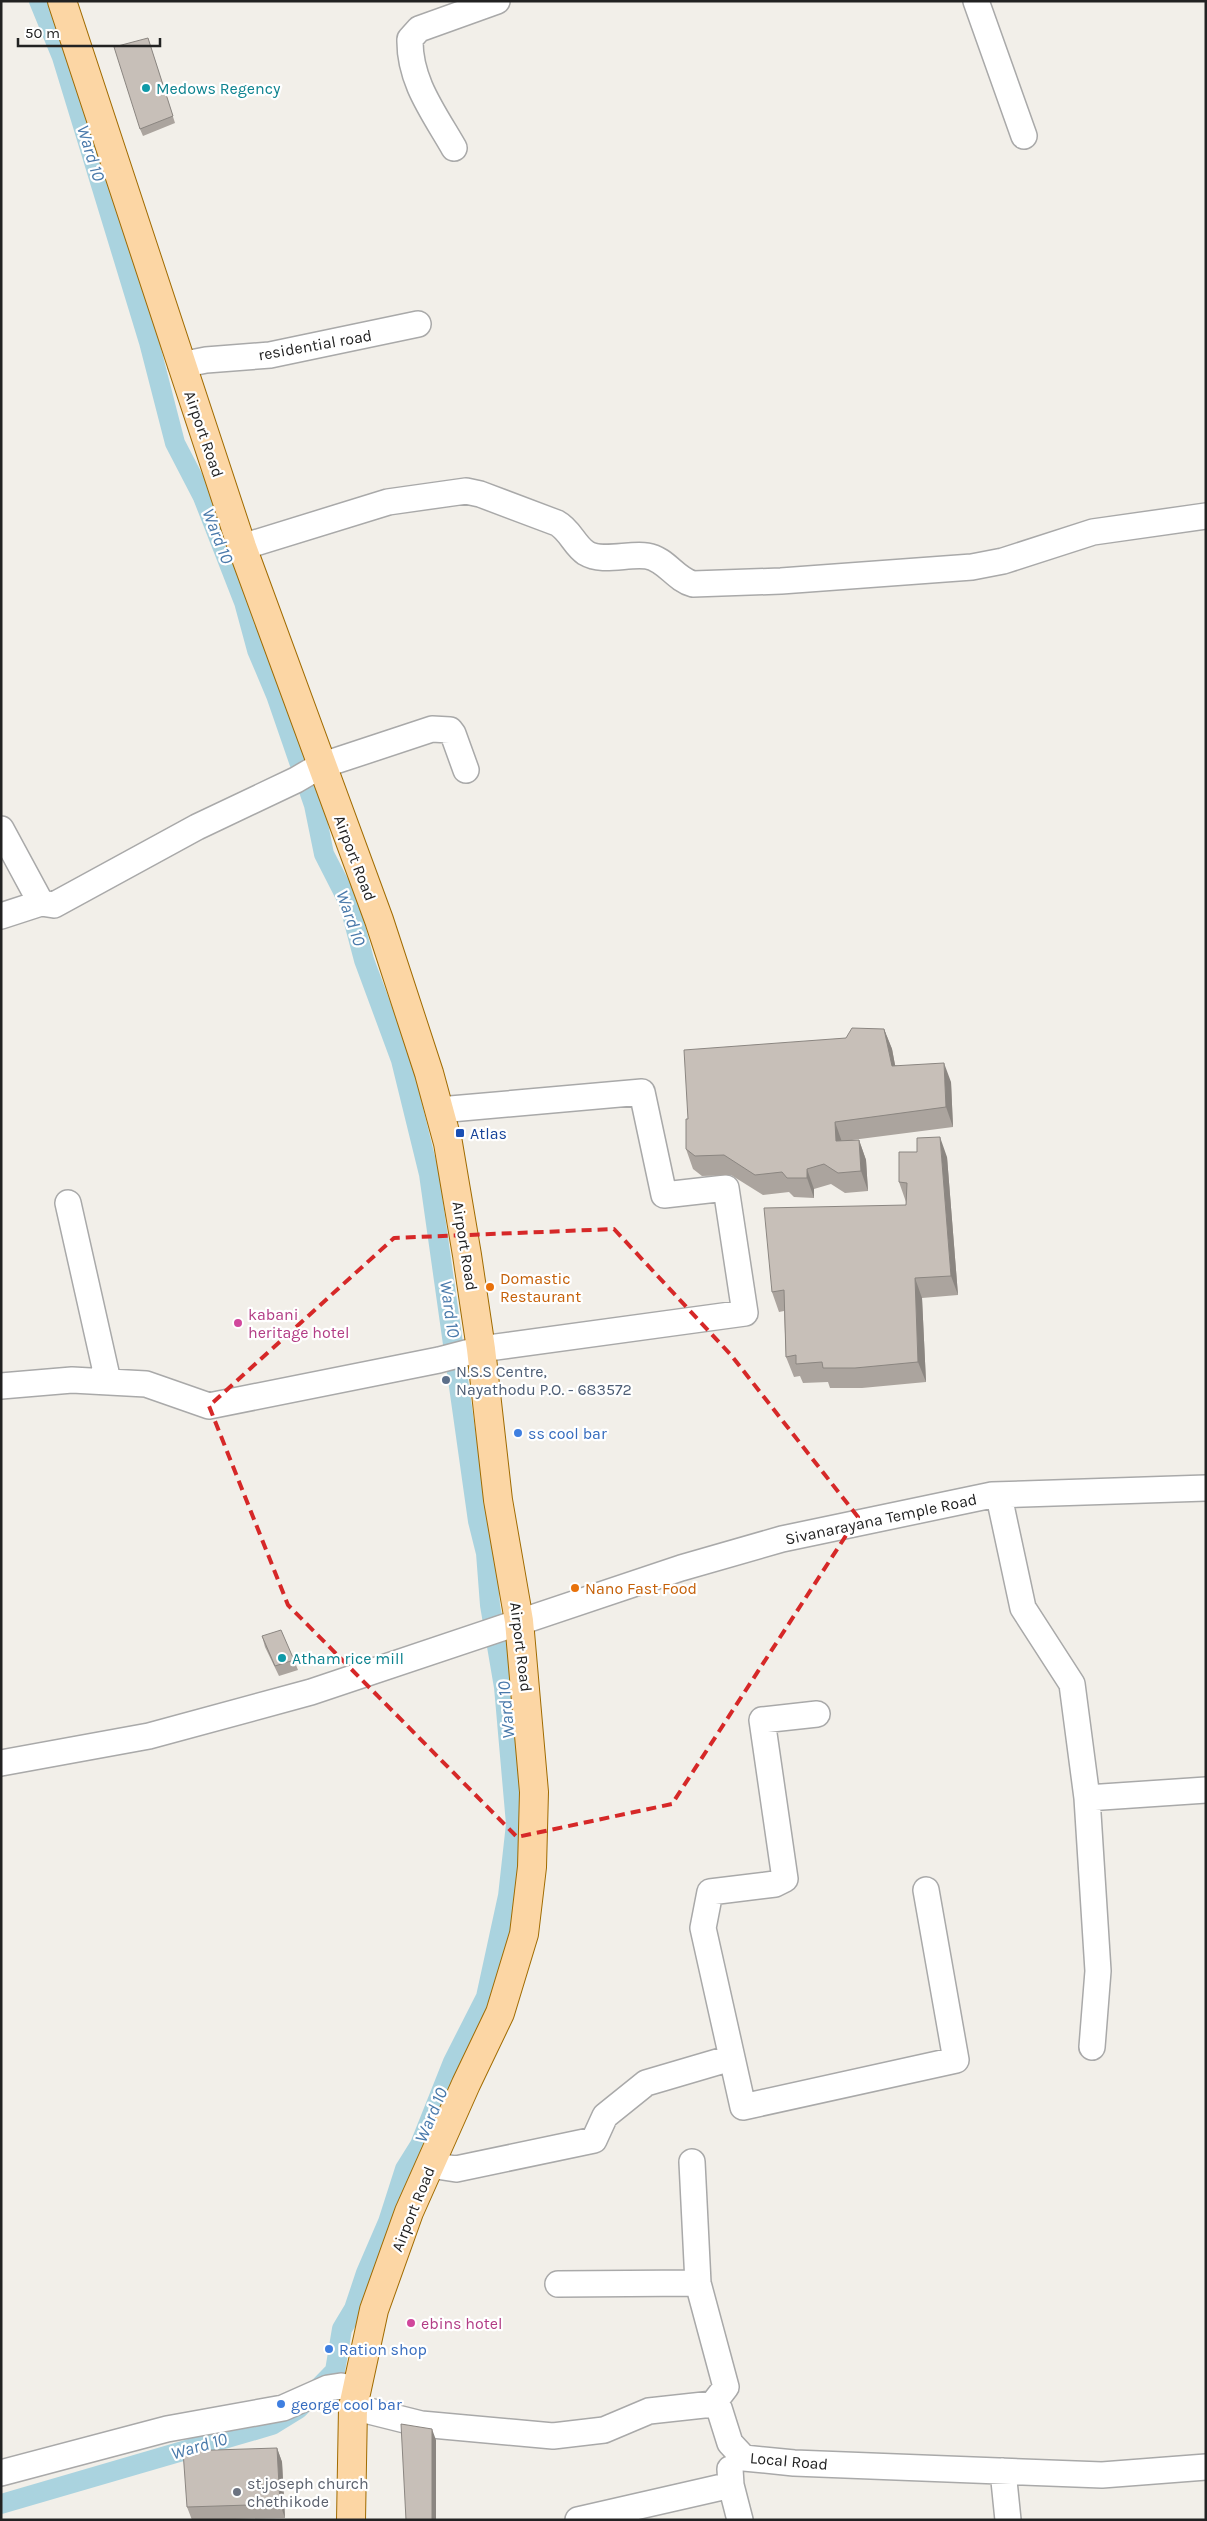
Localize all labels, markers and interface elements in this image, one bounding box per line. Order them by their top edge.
scale bar [18,15,160,47]
text: 50 m [25,24,60,42]
place label: Medows Regency [156,79,281,98]
marker: Medows Regency [140,82,152,94]
water label: Ward 10 [72,122,110,184]
street label: residential road [257,326,373,364]
street label: Airport Road [180,388,228,480]
water label: Ward 10 [197,505,239,567]
street label: Airport Road [330,812,380,904]
water label: Ward 10 [331,887,371,949]
place label: Atlas [470,1124,507,1143]
marker: Atlas [454,1127,466,1139]
street label: Airport Road [449,1200,481,1292]
place label: Domastic Restaurant [500,1269,581,1306]
water label: Ward 10 [435,1279,465,1339]
marker: Domastic Restaurant [484,1281,496,1293]
place label: kabani heritage hotel [248,1305,349,1342]
marker: kabani heritage hotel [232,1317,244,1329]
place label: N.S.S Centre, Nayathodu P.O. - 683572 [456,1362,632,1399]
marker: N.S.S Centre, Nayathodu P.O. - 683572 [440,1374,452,1386]
place label: ss cool bar [528,1424,607,1443]
marker: ss cool bar [512,1427,524,1439]
street label: Sivanarayana Temple Road [783,1489,979,1549]
place label: Nano Fast Food [585,1579,697,1598]
marker: Nano Fast Food [569,1582,581,1594]
street label: Airport Road [506,1601,536,1693]
place label: Atham rice mill [292,1649,404,1668]
marker: Atham rice mill [276,1652,288,1664]
water label: Ward 10 [492,1680,519,1740]
water label: Ward 10 [410,2084,453,2146]
street label: Airport Road [387,2164,439,2254]
place label: ebins hotel [421,2314,502,2333]
marker: ebins hotel [405,2317,417,2329]
place label: Ration shop [339,2340,427,2359]
marker: Ration shop [323,2343,335,2355]
place label: george cool bar [291,2395,402,2414]
marker: george cool bar [275,2398,287,2410]
water label: Ward 10 [168,2427,230,2465]
street label: Local Road [749,2448,829,2474]
place label: st.joseph church chethikode [247,2474,369,2511]
marker: st.joseph church chethikode [231,2486,243,2498]

